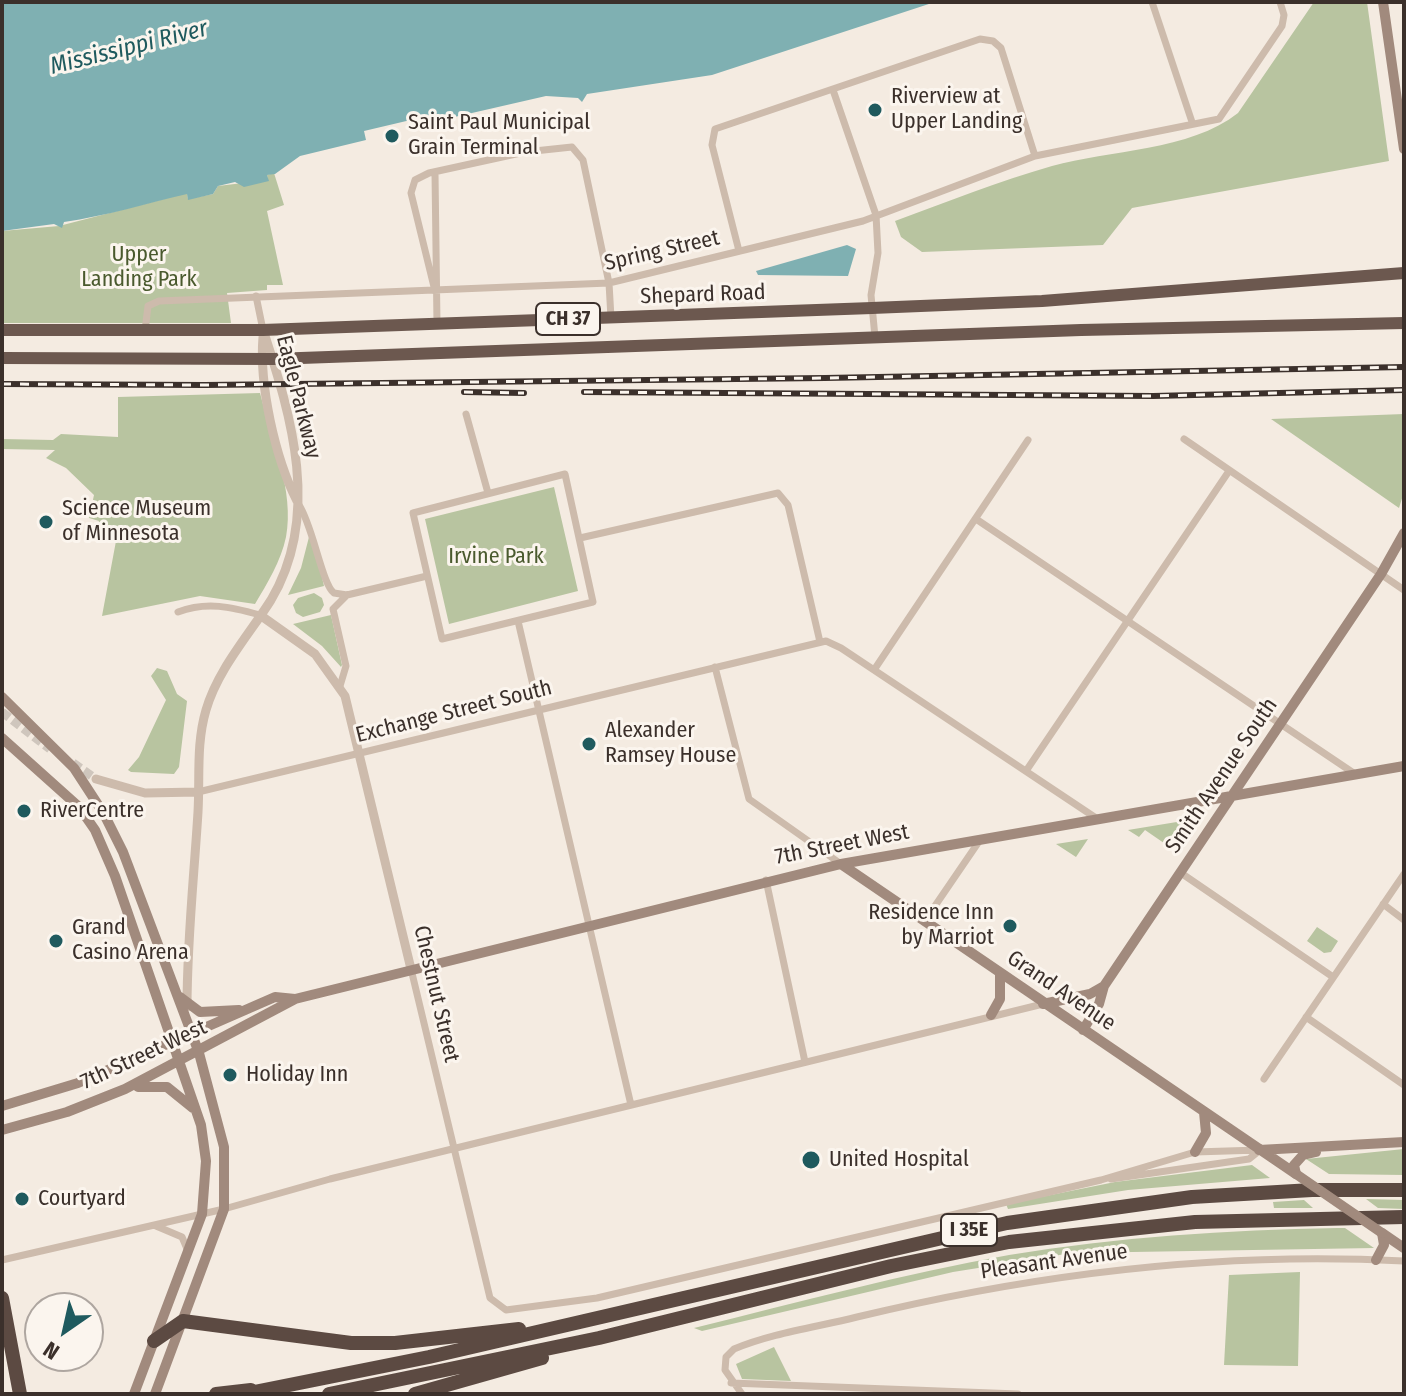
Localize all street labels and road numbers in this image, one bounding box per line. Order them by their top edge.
street label: Spring Street [602,225,722,277]
street label: Shepard Road [640,280,766,310]
road number: CH 37 [536,303,600,335]
street label: Eagle Parkway [270,333,326,461]
street label: Exchange Street South [353,675,555,749]
street label: Smith Avenue South [1160,693,1284,859]
street label: 7th Street West [773,819,911,871]
street label: Chestnut Street [407,923,465,1065]
street label: Grand Avenue [1002,945,1120,1037]
street label: 7th Street West [77,1014,211,1096]
road number: I 35E [941,1214,997,1246]
street label: Pleasant Avenue [979,1239,1129,1285]

